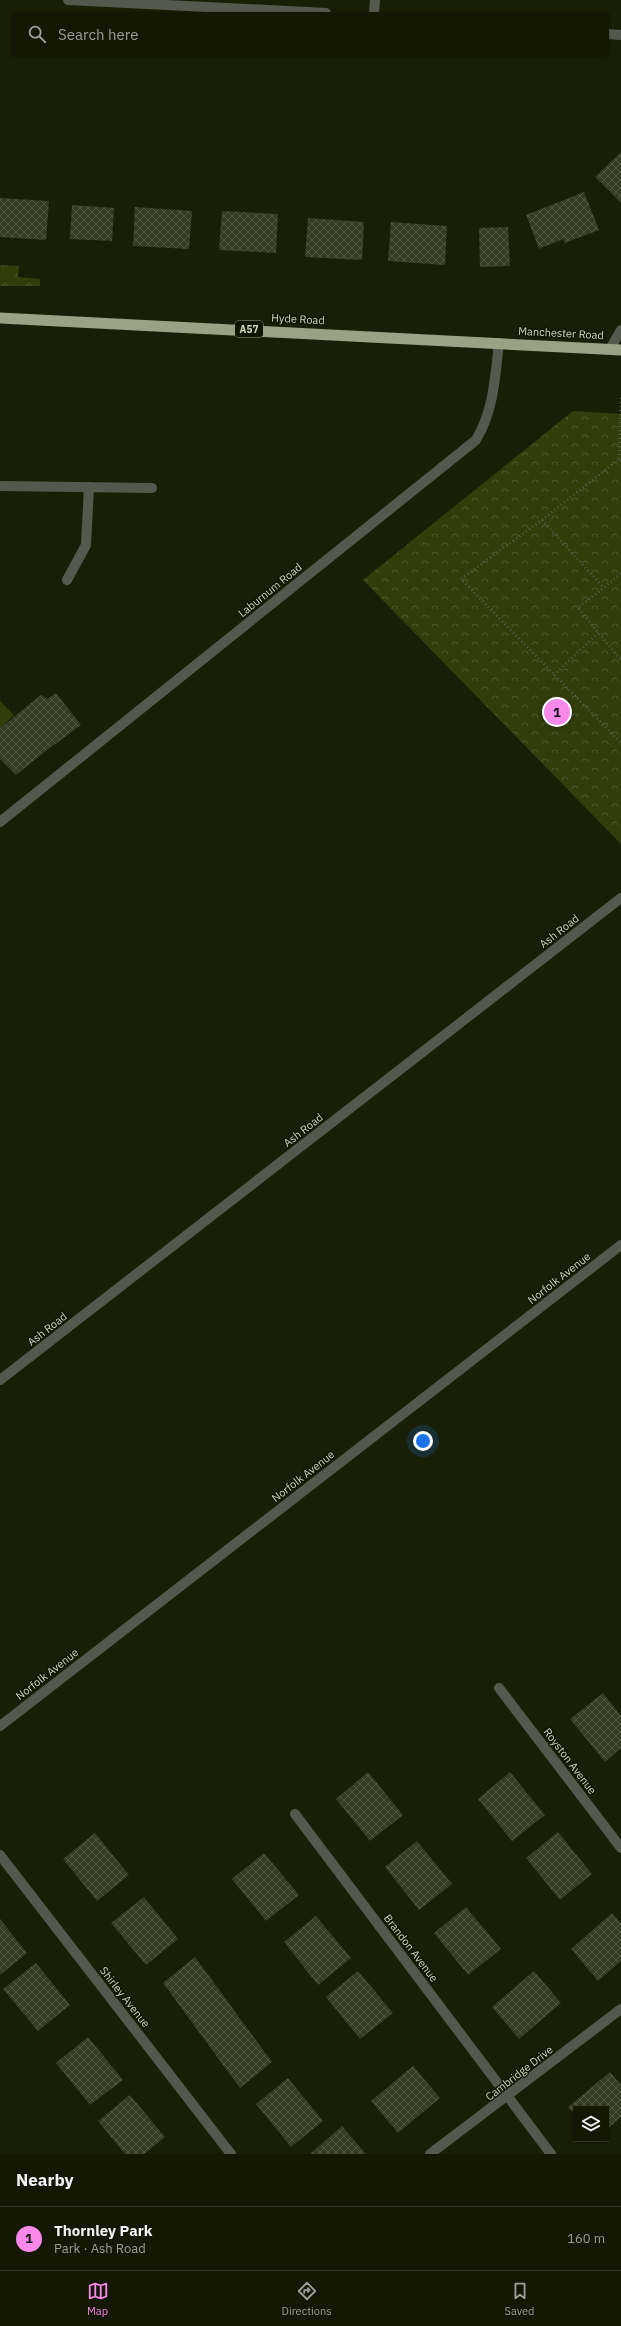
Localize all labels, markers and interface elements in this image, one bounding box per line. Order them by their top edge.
search box [12,12,609,56]
icon: search [26,23,48,45]
text: Search here [58,25,138,44]
street label: Hyde Road [271,311,325,327]
road number: A57 [235,321,263,337]
street label: Manchester Road [518,324,604,342]
street label: Laburnum Road [235,560,305,620]
pin: 1 [544,697,570,727]
street label: Ash Road [536,911,582,951]
street label: Ash Road [280,1110,326,1150]
street label: Norfolk Avenue [525,1249,593,1307]
street label: Ash Road [24,1309,70,1349]
your location [413,1431,433,1451]
street label: Norfolk Avenue [269,1447,337,1505]
street label: Norfolk Avenue [13,1645,81,1703]
street label: Royston Avenue [541,1725,599,1797]
street label: Brandon Avenue [381,1911,441,1985]
street label: Shirley Avenue [97,1964,153,2030]
street label: Cambridge Drive [482,2042,556,2104]
map controls [573,2106,609,2142]
button: layers [573,2106,609,2142]
text: Nearby [16,2169,74,2191]
text: Thornley Park [54,2221,152,2240]
text: 1 [25,2230,33,2247]
text: 160 m [567,2230,605,2247]
text: Park · Ash Road [54,2240,146,2257]
tab: Map [87,2280,109,2318]
tab: Directions [282,2280,332,2318]
tab: Saved [505,2280,534,2318]

